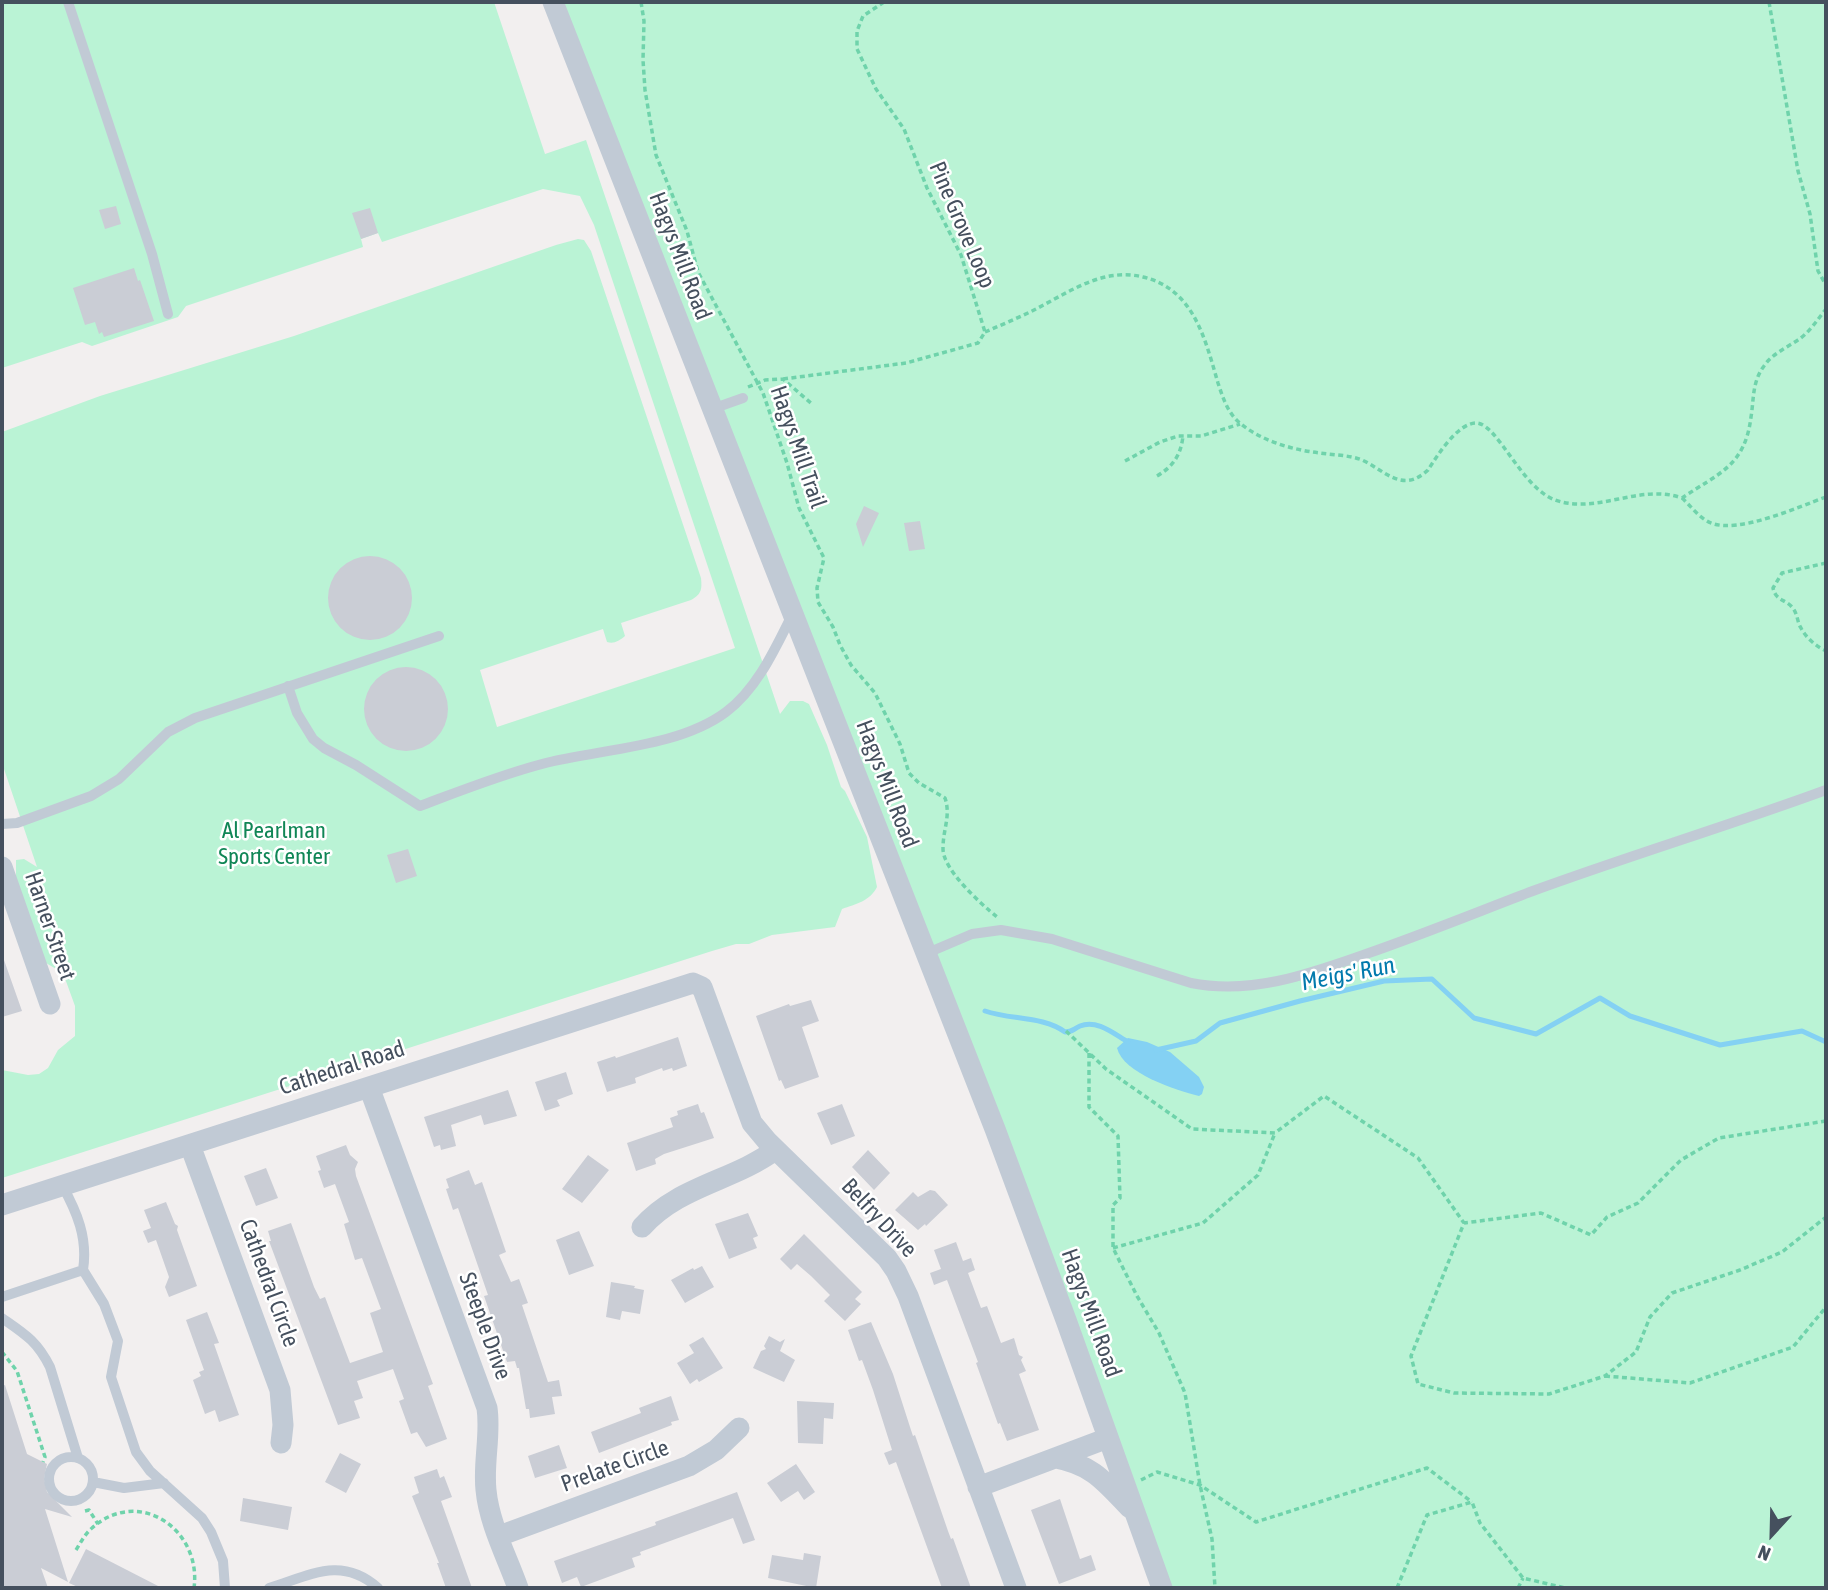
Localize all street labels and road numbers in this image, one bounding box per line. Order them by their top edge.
street label: Pine Grove Loop [923,158,1001,292]
street label: Hagys Mill Road [643,188,717,324]
street label: Hagys Mill Trail [764,382,832,512]
street label: Hagys Mill Road [850,716,924,852]
street label: Harner Street [19,868,81,984]
street label: Cathedral Road [276,1035,408,1101]
street label: Belfry Drive [836,1173,922,1263]
street label: Cathedral Circle [233,1216,305,1350]
street label: Hagys Mill Road [1055,1245,1127,1381]
street label: Steeple Drive [453,1269,517,1383]
street label: Prelate Circle [557,1434,673,1498]

